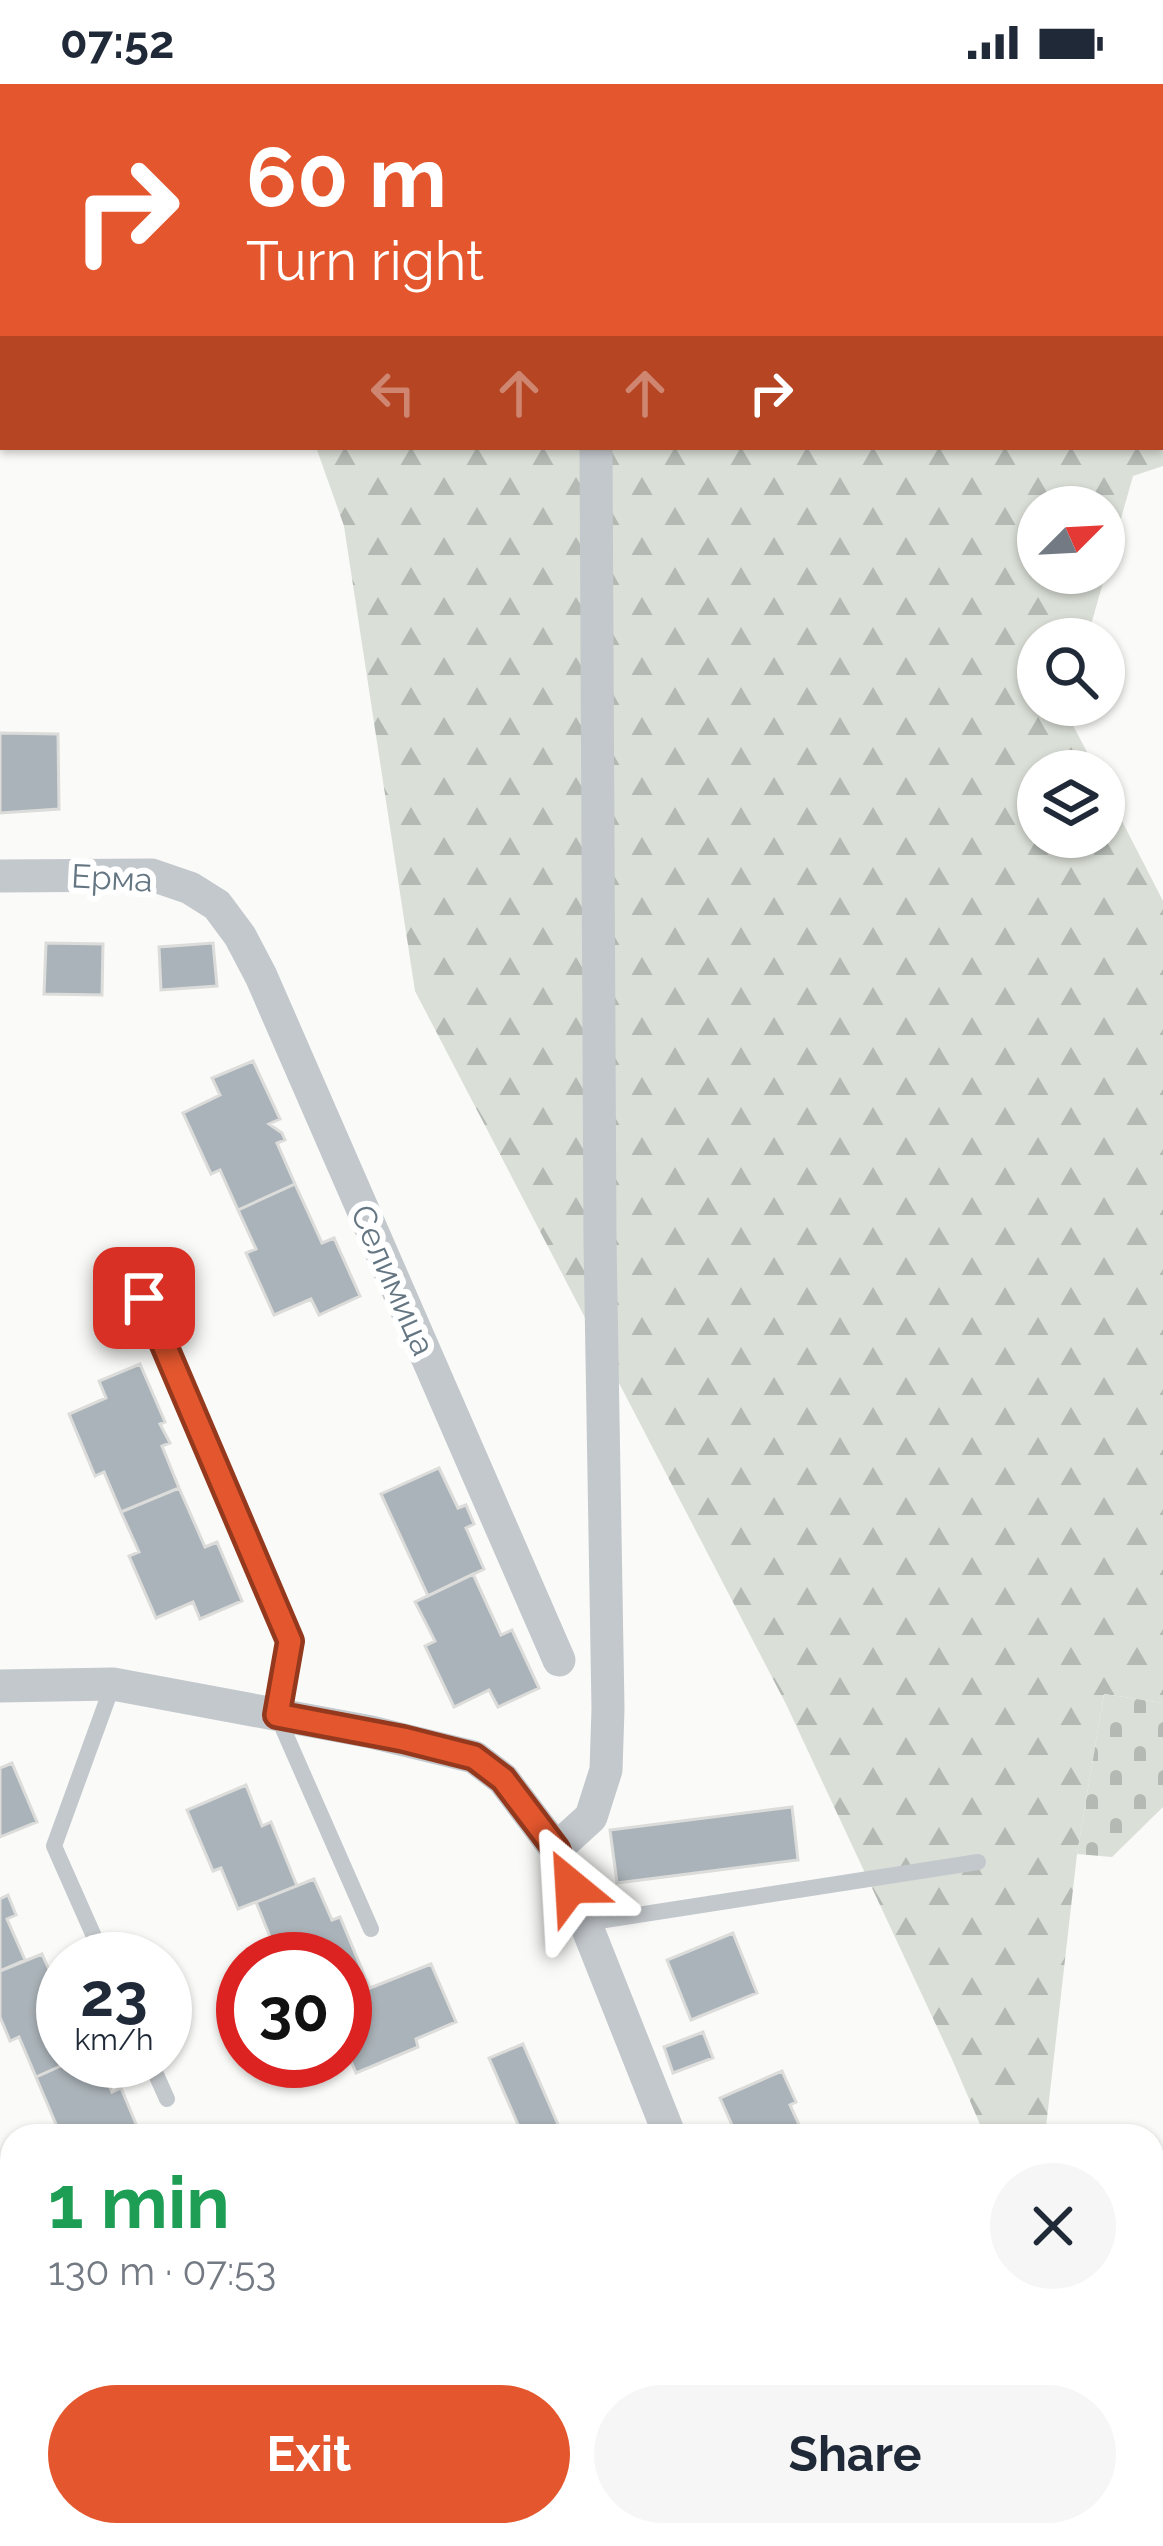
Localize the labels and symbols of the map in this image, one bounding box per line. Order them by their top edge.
north arrow [1017,486,1125,594]
street label: Ерма [70,856,154,900]
street label: Селимица [343,1199,443,1361]
pin [93,1247,195,1349]
position arrow [508,1823,634,1949]
speed limit sign: 30 [216,1932,372,2088]

